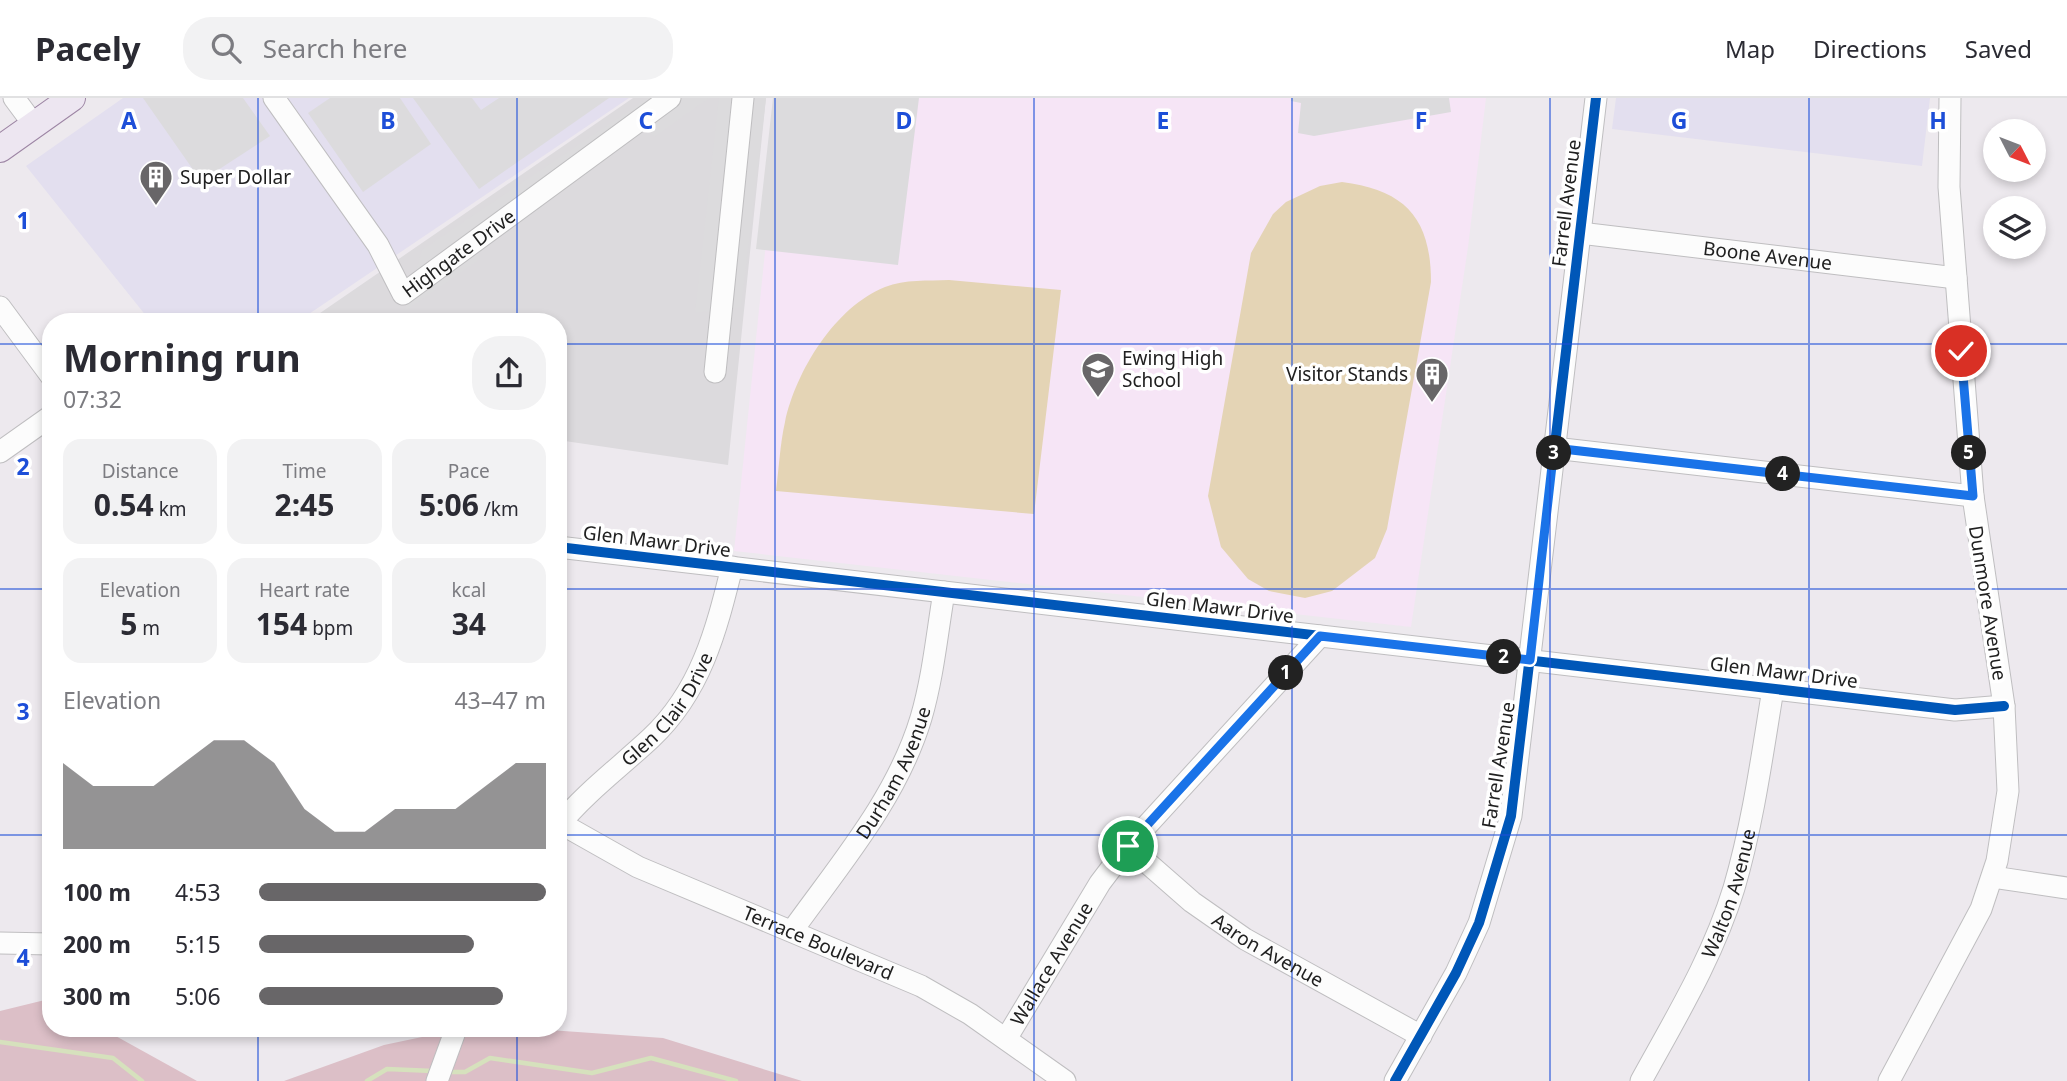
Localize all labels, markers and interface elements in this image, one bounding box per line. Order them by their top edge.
search box [183,17,673,80]
text: Pacely [35,26,141,71]
icon: search [207,29,245,67]
text: Search here [263,30,407,66]
text: Map [1725,32,1775,65]
text: Directions [1813,32,1927,65]
text: Saved [1965,32,2032,65]
text: A [121,104,137,136]
text: B [380,104,396,136]
text: C [639,104,654,136]
text: D [896,104,912,136]
text: E [1157,104,1169,136]
text: F [1415,104,1427,136]
text: G [1671,104,1687,136]
text: H [1929,104,1947,136]
north arrow [1983,119,2046,182]
map controls [1983,119,2046,259]
street label: Farrell Avenue [1545,138,1587,268]
building icon: Super Dollar [137,158,175,207]
place label: Super Dollar [180,164,291,190]
button: layers [1983,196,2046,259]
street label: Highgate Drive [397,203,520,303]
text: 1 [16,204,30,236]
street label: Boone Avenue [1702,235,1834,276]
pin [1931,321,1991,381]
text: Morning run [63,331,301,383]
icon: check [1942,332,1980,370]
button: share [472,336,546,410]
place label: Ewing High School [1122,345,1223,393]
school or university icon: Ewing High School [1079,350,1117,399]
building icon: Visitor Stands [1413,355,1451,404]
place label: Visitor Stands [1286,361,1408,387]
text: 07:32 [63,383,122,415]
pin: 3 [1536,436,1572,470]
pin: 5 [1952,436,1986,470]
text: 3 [1548,439,1559,465]
text: 5 [1963,439,1974,465]
text: 2 [16,450,30,482]
pin: 4 [1766,456,1800,492]
text: Distance [102,458,179,484]
text: Time [283,458,326,484]
text: Pace [448,458,490,484]
text: 4 [1777,460,1788,486]
text: 0.54 [94,484,154,525]
text: 2:45 [275,484,334,525]
text: 5:06 [419,484,479,525]
text: km [154,496,187,522]
text: /km [479,496,519,522]
street label: Glen Mawr Drive [582,519,732,563]
street label: Dunmore Avenue [1963,524,2013,682]
text: Elevation [100,577,181,603]
text: Heart rate [259,577,350,603]
text: kcal [451,577,486,603]
street label: Glen Mawr Drive [1145,585,1295,629]
text: 5 [120,603,137,644]
text: 154 [256,603,307,644]
text: 34 [452,603,486,644]
text: m [137,615,160,641]
text: bpm [307,615,353,641]
pin: 2 [1486,640,1522,674]
text: 2 [1498,643,1509,669]
street label: Glen Clair Drive [615,648,719,772]
street label: Glen Mawr Drive [1709,650,1859,694]
pin: 1 [1268,656,1304,690]
text: 1 [1280,659,1291,685]
text: Elevation [63,684,161,716]
text: 43–47 m [454,684,546,716]
text: 3 [16,695,30,727]
street label: Farrell Avenue [1475,700,1521,830]
street label: Durham Avenue [850,704,937,844]
pin [1098,816,1158,876]
street label: Walton Avenue [1695,826,1761,962]
icon: arrive [1109,827,1147,865]
text: 100 m [63,876,131,908]
text: 4:53 [175,876,221,908]
street label: Wallace Avenue [1004,897,1099,1030]
street label: Terrace Boulevard [739,900,897,986]
street label: Aaron Avenue [1207,907,1328,993]
text: 200 m [63,928,131,960]
text: 5:15 [175,928,221,960]
text: 4 [16,941,30,973]
text: 300 m [63,980,131,1012]
text: 5:06 [175,980,221,1012]

